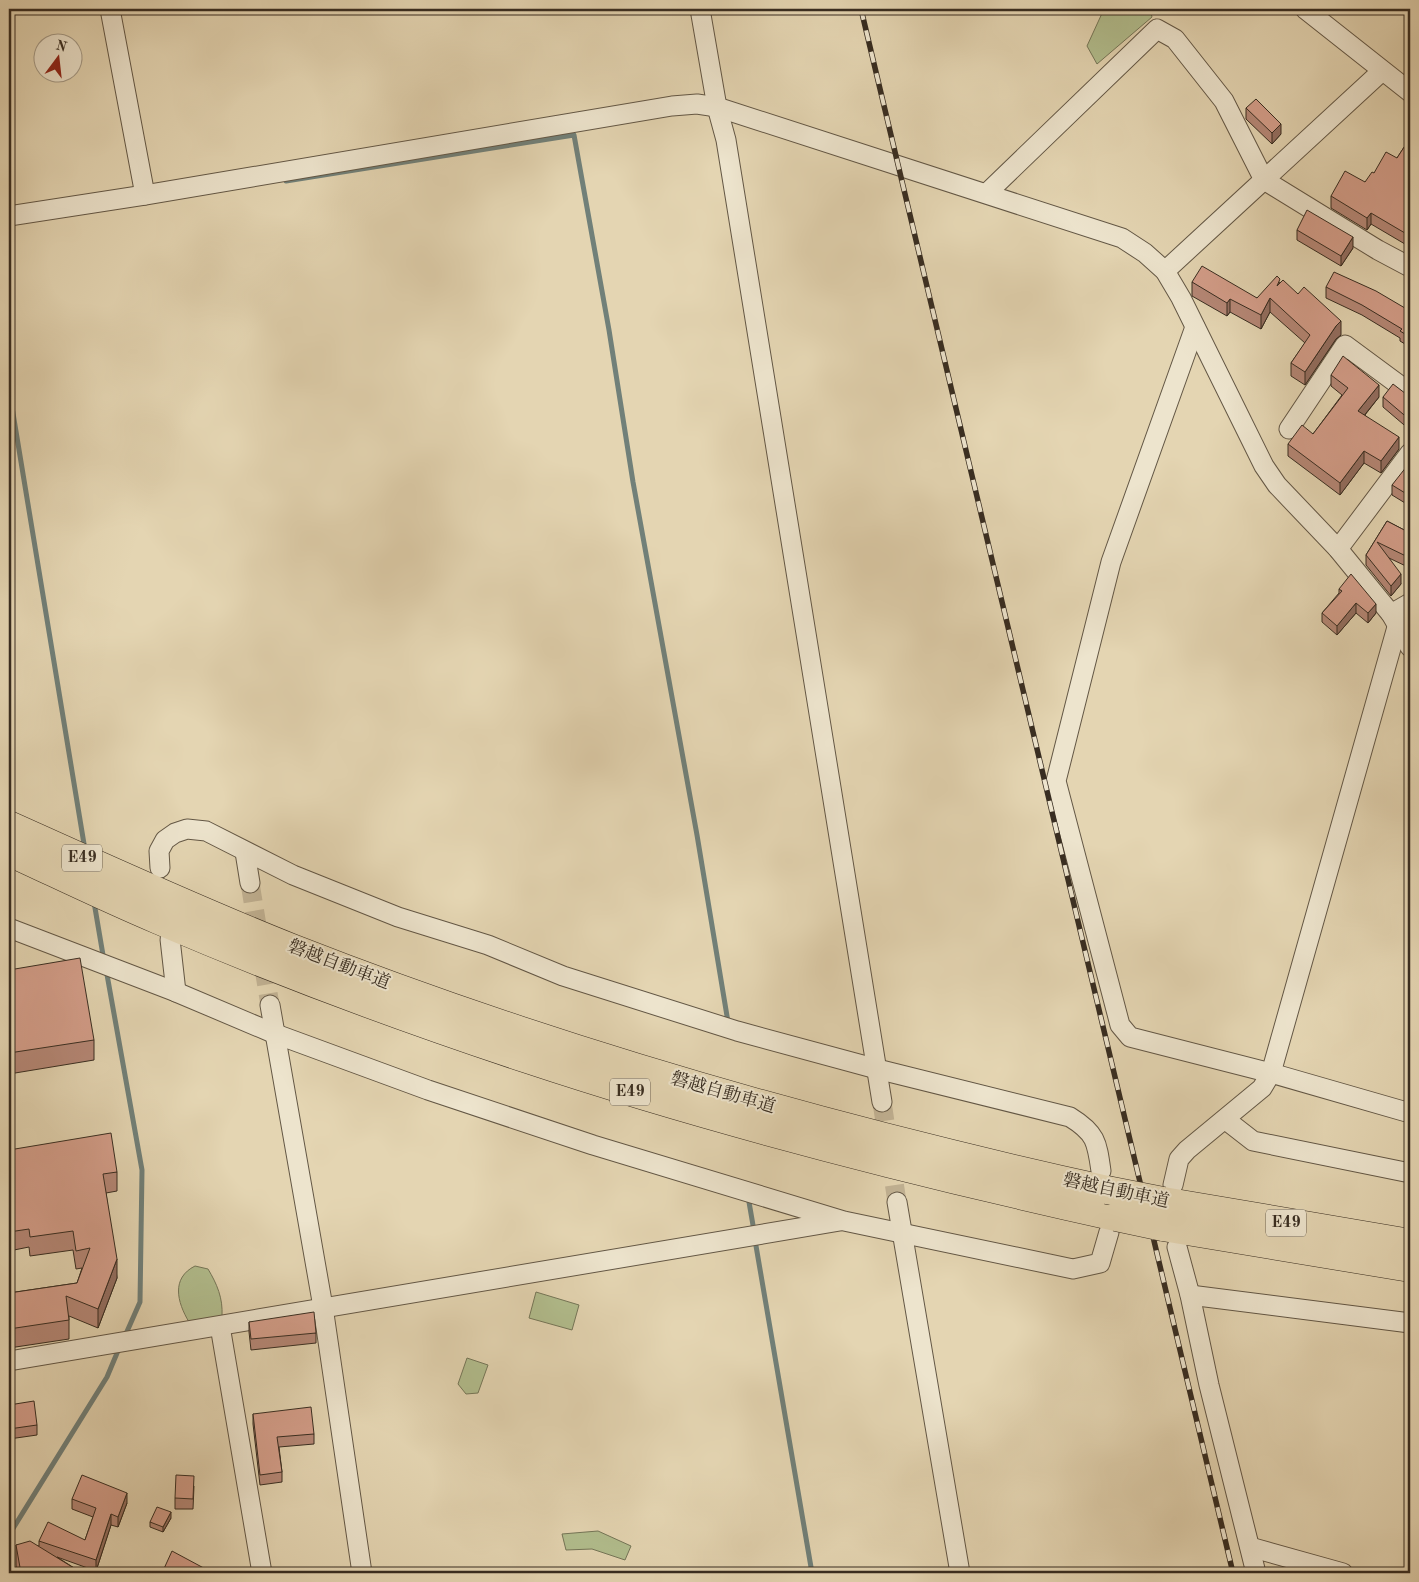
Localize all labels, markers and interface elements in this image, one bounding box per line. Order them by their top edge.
north arrow [32,32,82,82]
text: N [54,38,68,55]
road number: E49 [62,844,102,871]
street label: 磐越自動車道 [285,935,393,993]
street label: 磐越自動車道 [669,1068,778,1117]
road number: E49 [610,1078,650,1106]
street label: 磐越自動車道 [1061,1169,1171,1211]
road number: E49 [1266,1210,1306,1236]

